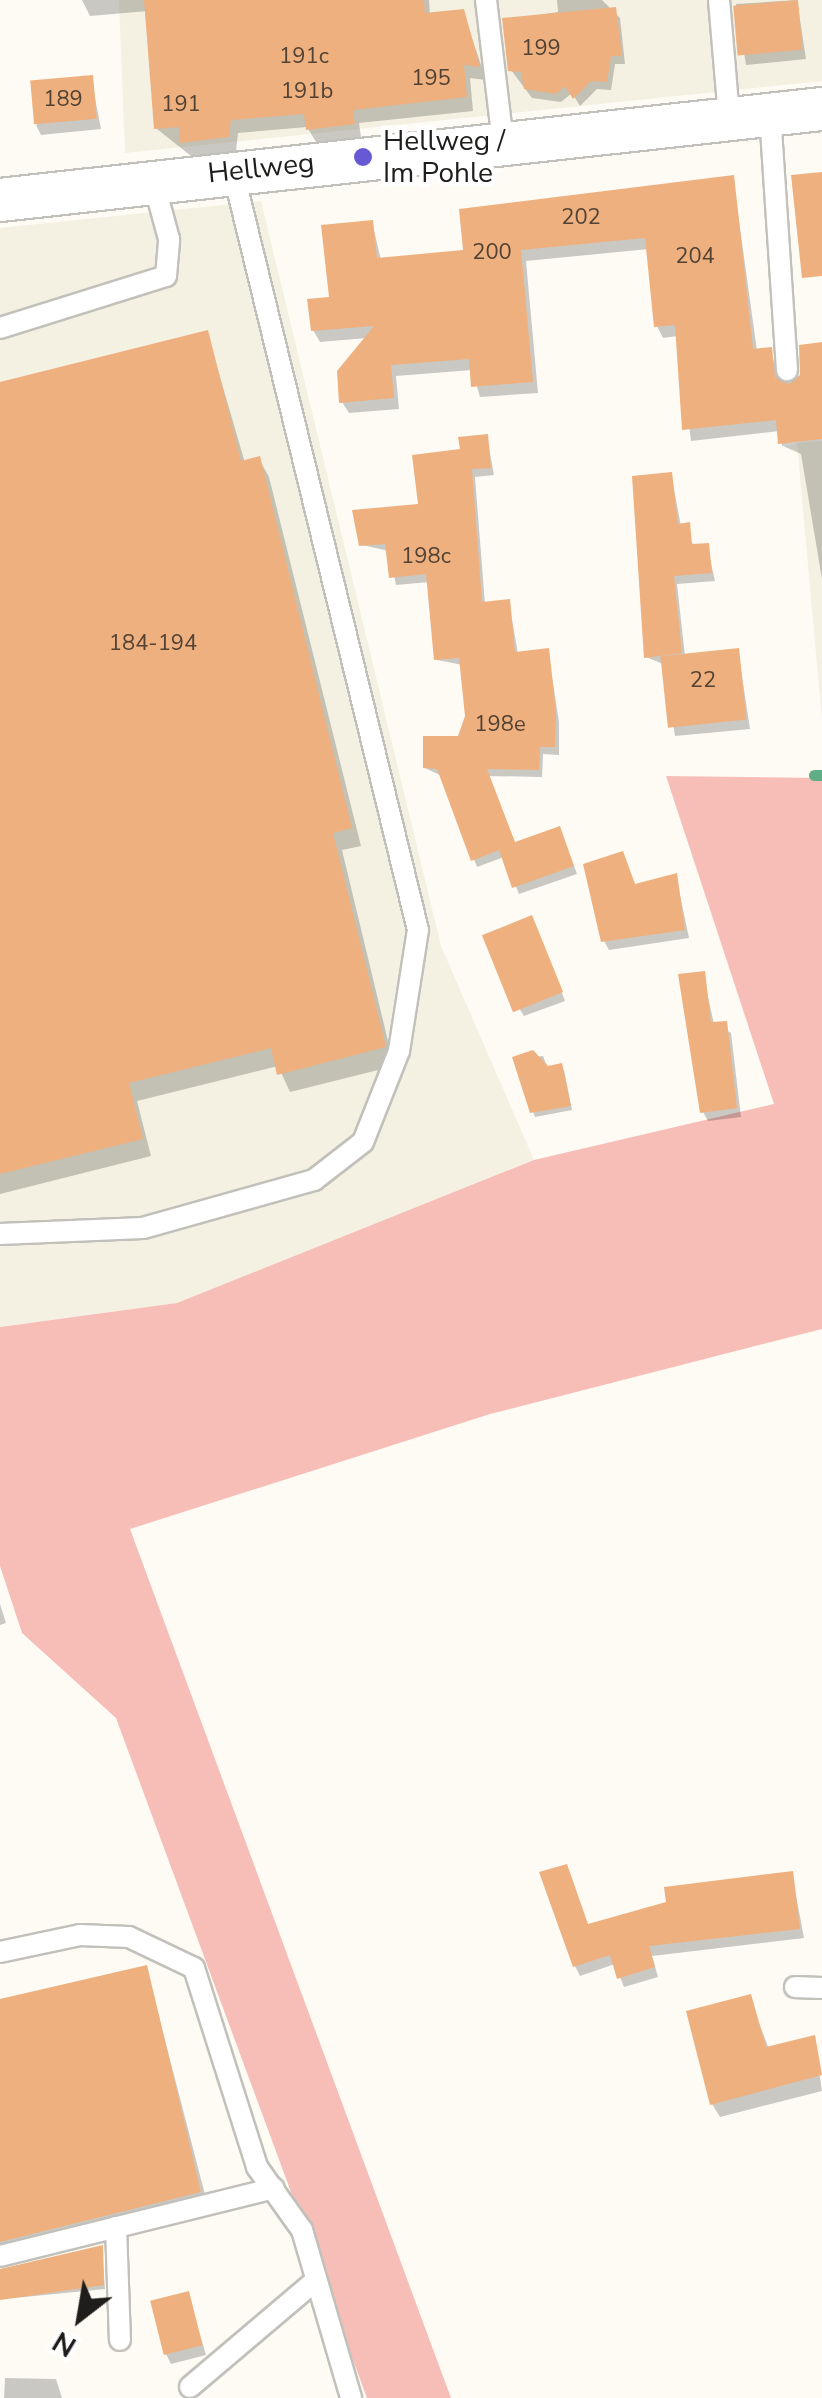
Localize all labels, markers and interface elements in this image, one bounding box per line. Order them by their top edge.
house number: 199 [521,36,561,62]
house number: 191c [279,44,329,70]
house number: 195 [411,66,451,92]
house number: 191b [281,79,333,105]
house number: 189 [43,87,83,113]
house number: 191 [161,92,201,118]
place label: Hellweg / Im Pohle [383,124,505,190]
street label: Hellweg [206,146,316,190]
marker: Hellweg / Im Pohle [352,146,374,168]
house number: 202 [561,205,601,231]
house number: 200 [472,240,512,266]
house number: 204 [675,244,715,270]
house number: 198c [401,544,451,570]
house number: 184-194 [109,631,197,657]
house number: 22 [690,668,716,694]
house number: 198e [474,712,526,738]
north arrow [30,2268,130,2368]
text: N [46,2322,83,2365]

